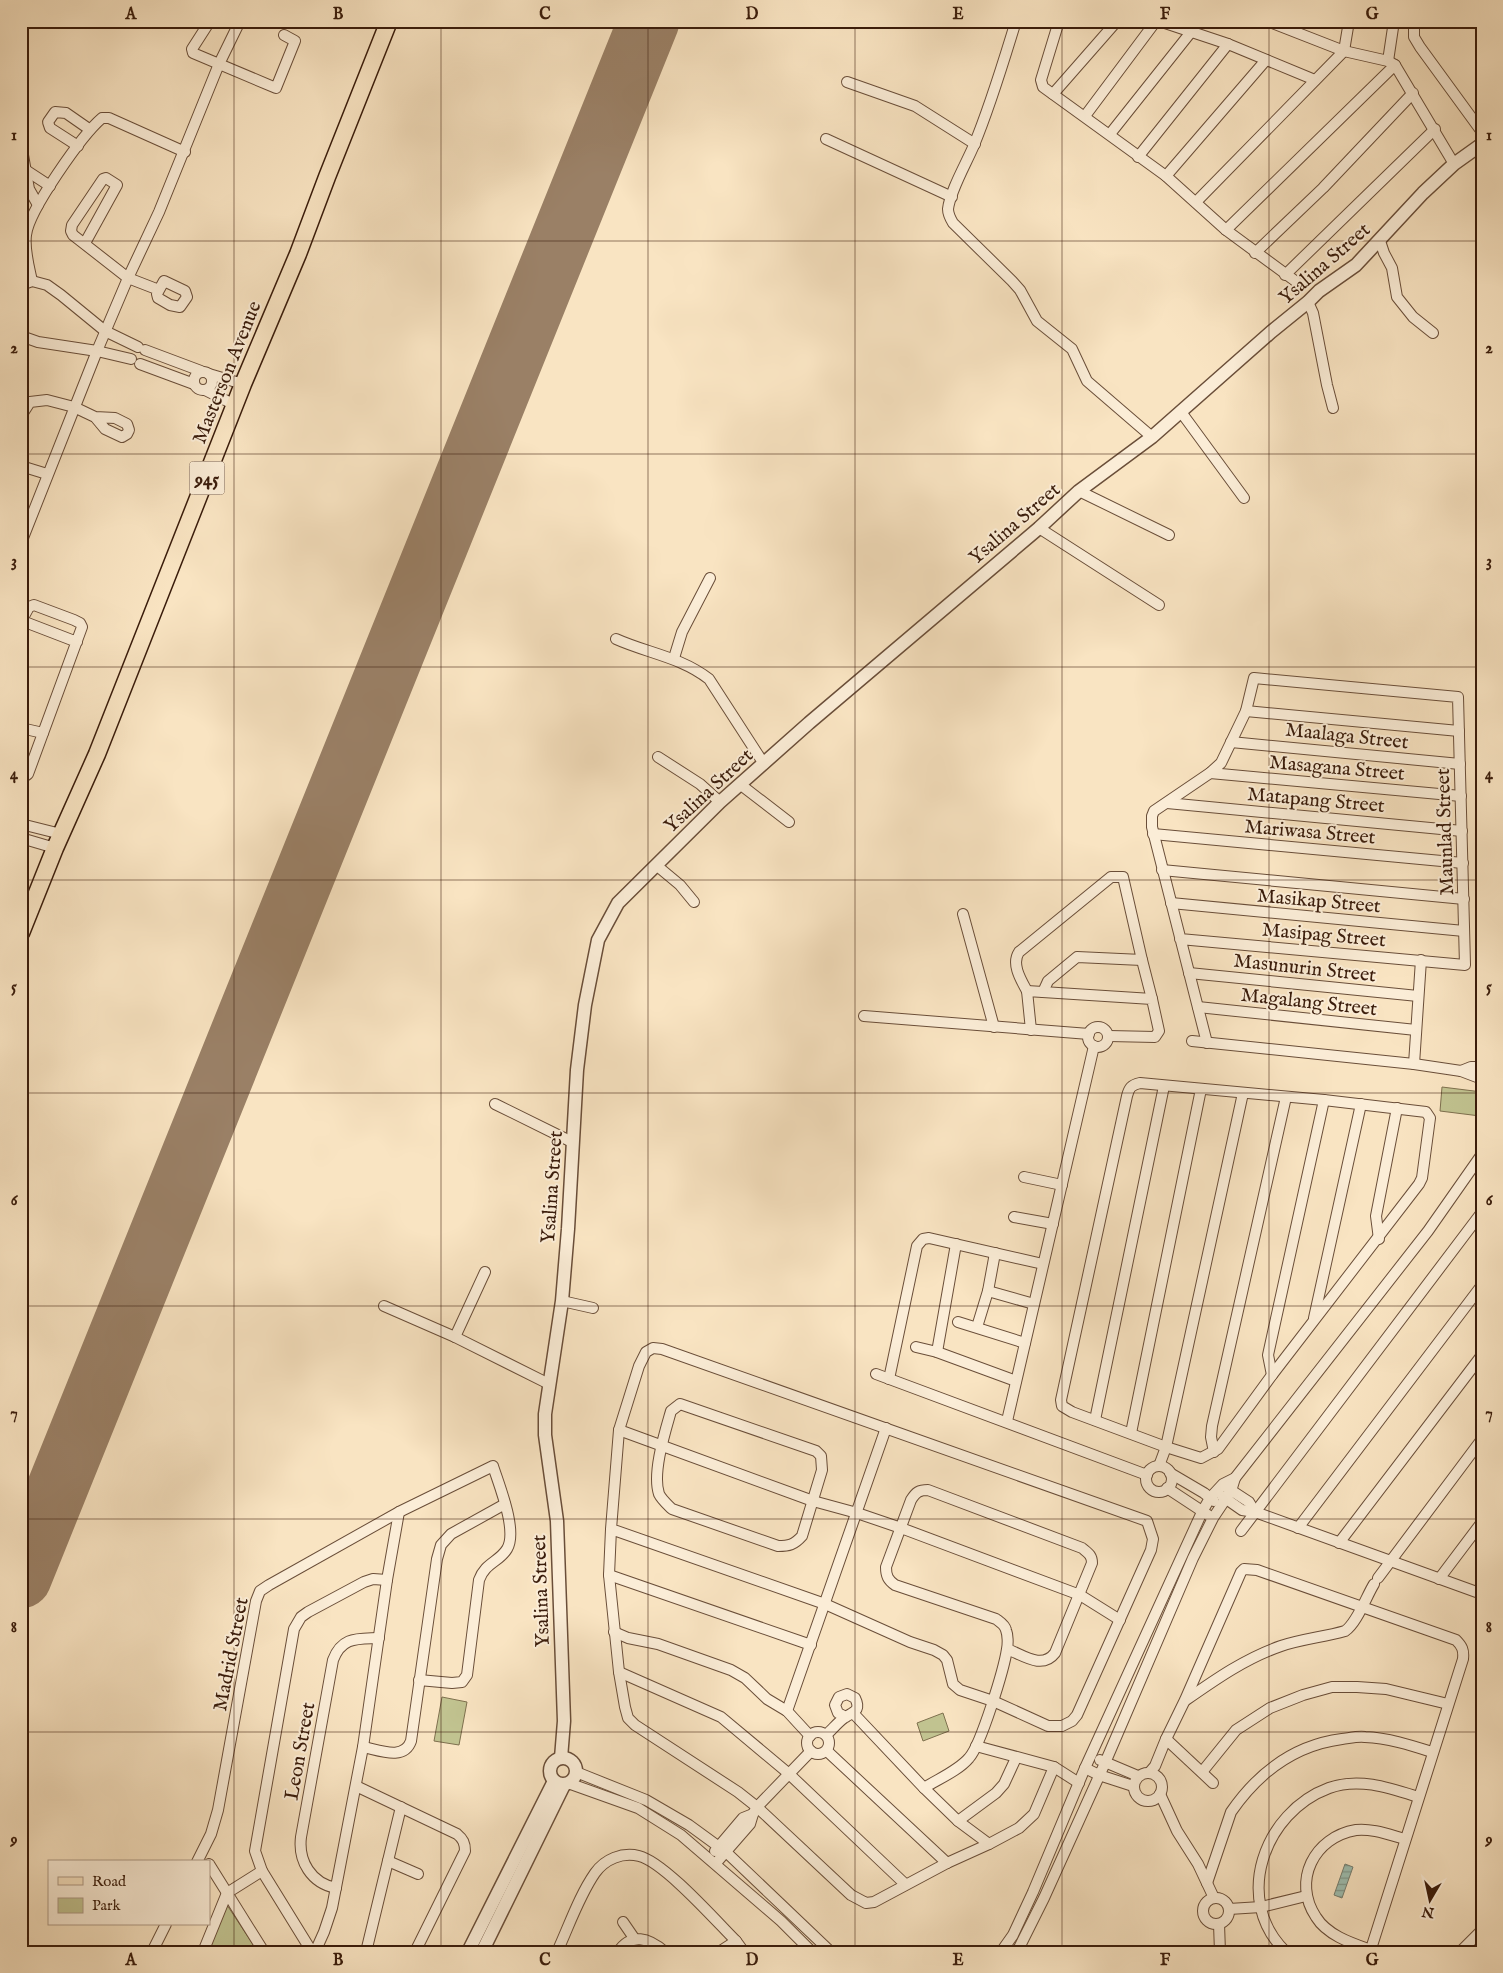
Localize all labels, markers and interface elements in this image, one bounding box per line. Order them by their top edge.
text: A [125,5,138,25]
text: B [333,5,344,25]
text: C [539,5,551,25]
text: D [746,5,759,25]
text: E [952,5,964,25]
text: F [1160,5,1171,25]
text: G [1366,5,1379,25]
text: 1 [11,126,17,146]
text: 1 [1486,126,1492,146]
street label: Ysalina Street [1274,218,1376,311]
street label: Masterson Avenue [187,298,267,448]
text: 2 [10,339,18,359]
text: 2 [1485,339,1493,359]
road number: 945 [190,462,224,494]
street label: Ysalina Street [964,478,1066,571]
text: 3 [11,552,17,572]
text: 3 [1486,552,1492,572]
street label: Maalaga Street [1284,718,1410,755]
street label: Ysalina Street [659,743,759,839]
street label: Masagana Street [1268,750,1406,787]
text: 4 [10,765,19,785]
text: 4 [1485,765,1494,785]
street label: Maunlad Street [1431,768,1460,896]
street label: Matapang Street [1246,782,1386,819]
street label: Mariwasa Street [1243,814,1377,851]
street label: Masikap Street [1256,884,1382,919]
street label: Masipag Street [1261,918,1387,953]
street label: Masunurin Street [1232,949,1377,988]
text: 5 [11,978,17,998]
text: 5 [1486,978,1492,998]
street label: Magalang Street [1240,983,1378,1022]
street label: Ysalina Street [536,1130,569,1244]
text: 6 [11,1191,19,1211]
text: 6 [1486,1191,1494,1211]
text: 7 [10,1404,18,1424]
text: 7 [1485,1404,1493,1424]
street label: Ysalina Street [527,1534,556,1648]
street label: Madrid Street [208,1595,255,1713]
text: 8 [11,1618,17,1638]
text: 8 [1486,1618,1492,1638]
street label: Leon Street [280,1700,321,1802]
text: 9 [10,1831,18,1851]
text: 9 [1485,1831,1493,1851]
legend [48,1860,210,1926]
text: Road [92,1872,127,1891]
north arrow [1406,1876,1456,1926]
text: Park [92,1896,122,1915]
text: N [1421,1902,1437,1922]
text: A [125,1951,138,1971]
text: B [333,1951,344,1971]
text: C [539,1951,551,1971]
text: D [746,1951,759,1971]
text: E [952,1951,964,1971]
text: F [1160,1951,1171,1971]
text: G [1366,1951,1379,1971]

